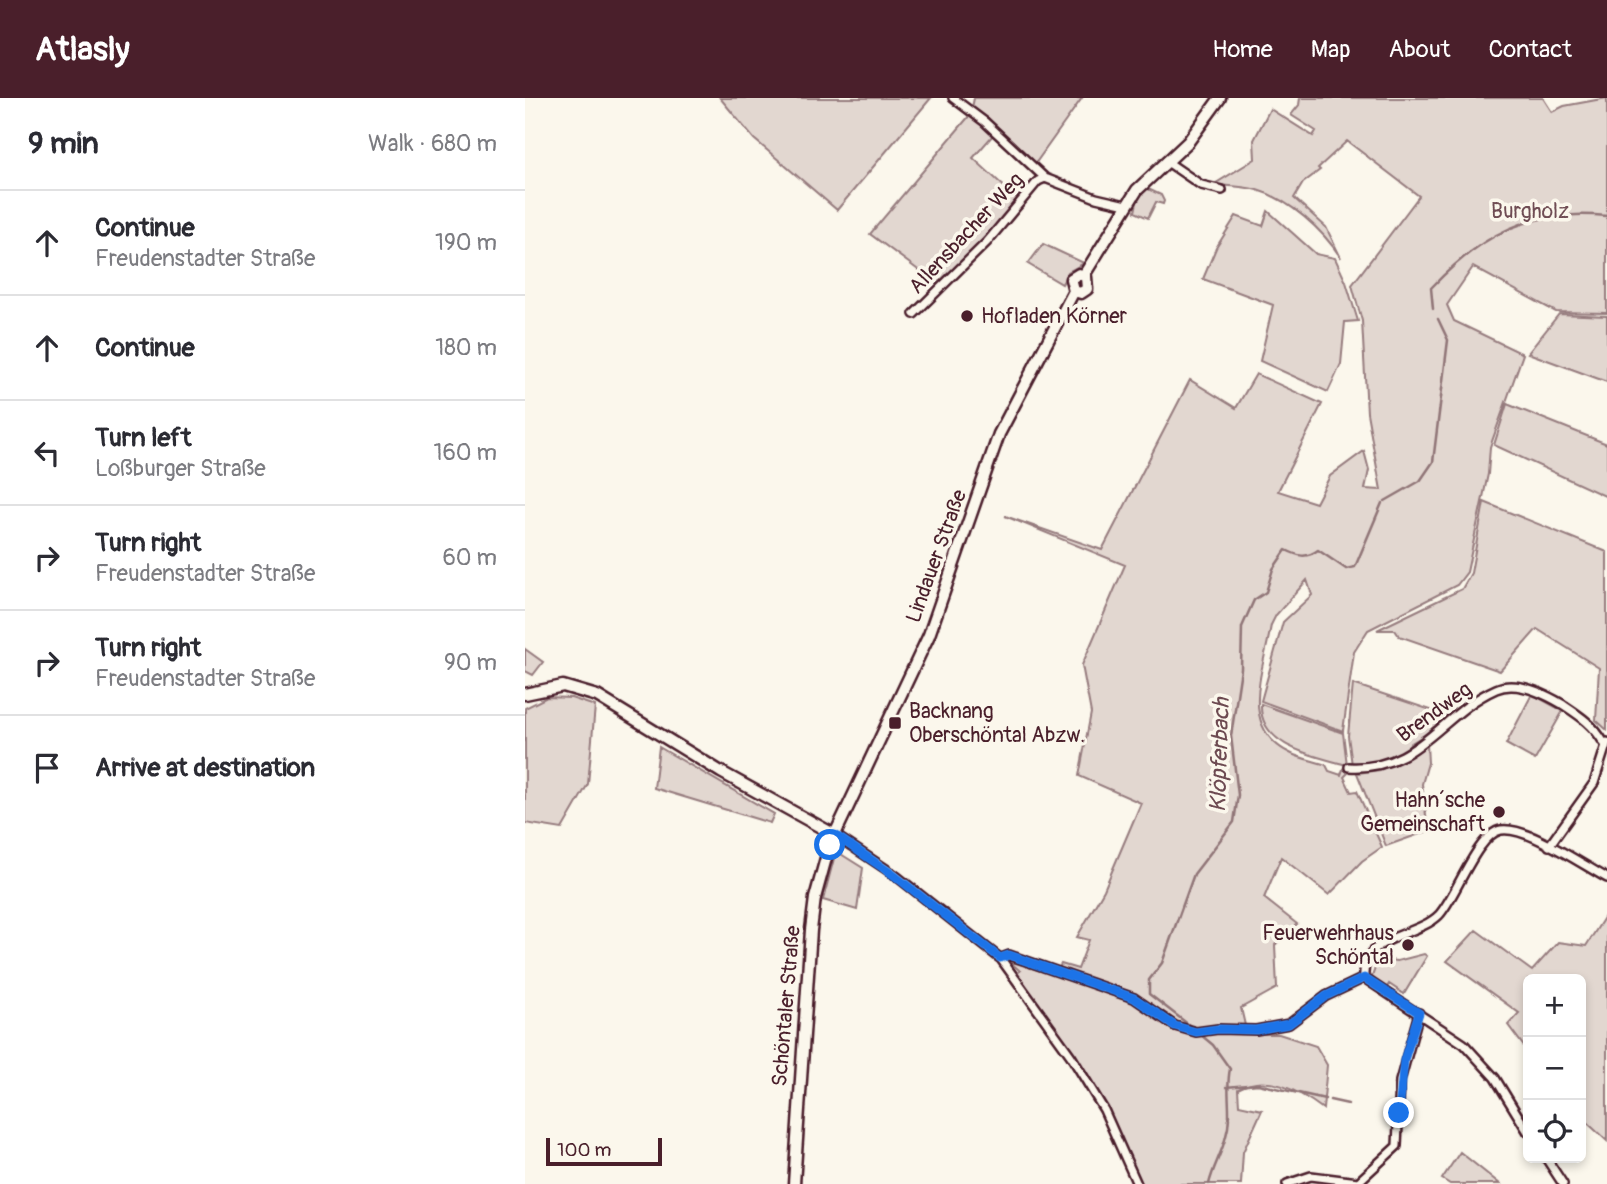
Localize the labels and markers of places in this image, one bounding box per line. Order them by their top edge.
place label: Hofladen Körner [981,303,1128,330]
marker: Hofladen Körner [959,308,975,324]
place label: Backnang Oberschöntal Abzw. [909,698,1085,749]
marker: Backnang Oberschöntal Abzw. [887,715,903,731]
place label: Hahn´sche Gemeinschaft [1360,787,1486,838]
marker: Hahn´sche Gemeinschaft [1491,804,1507,820]
place label: Feuerwehrhaus Schöntal [1262,920,1395,971]
marker: Feuerwehrhaus Schöntal [1400,937,1416,953]

